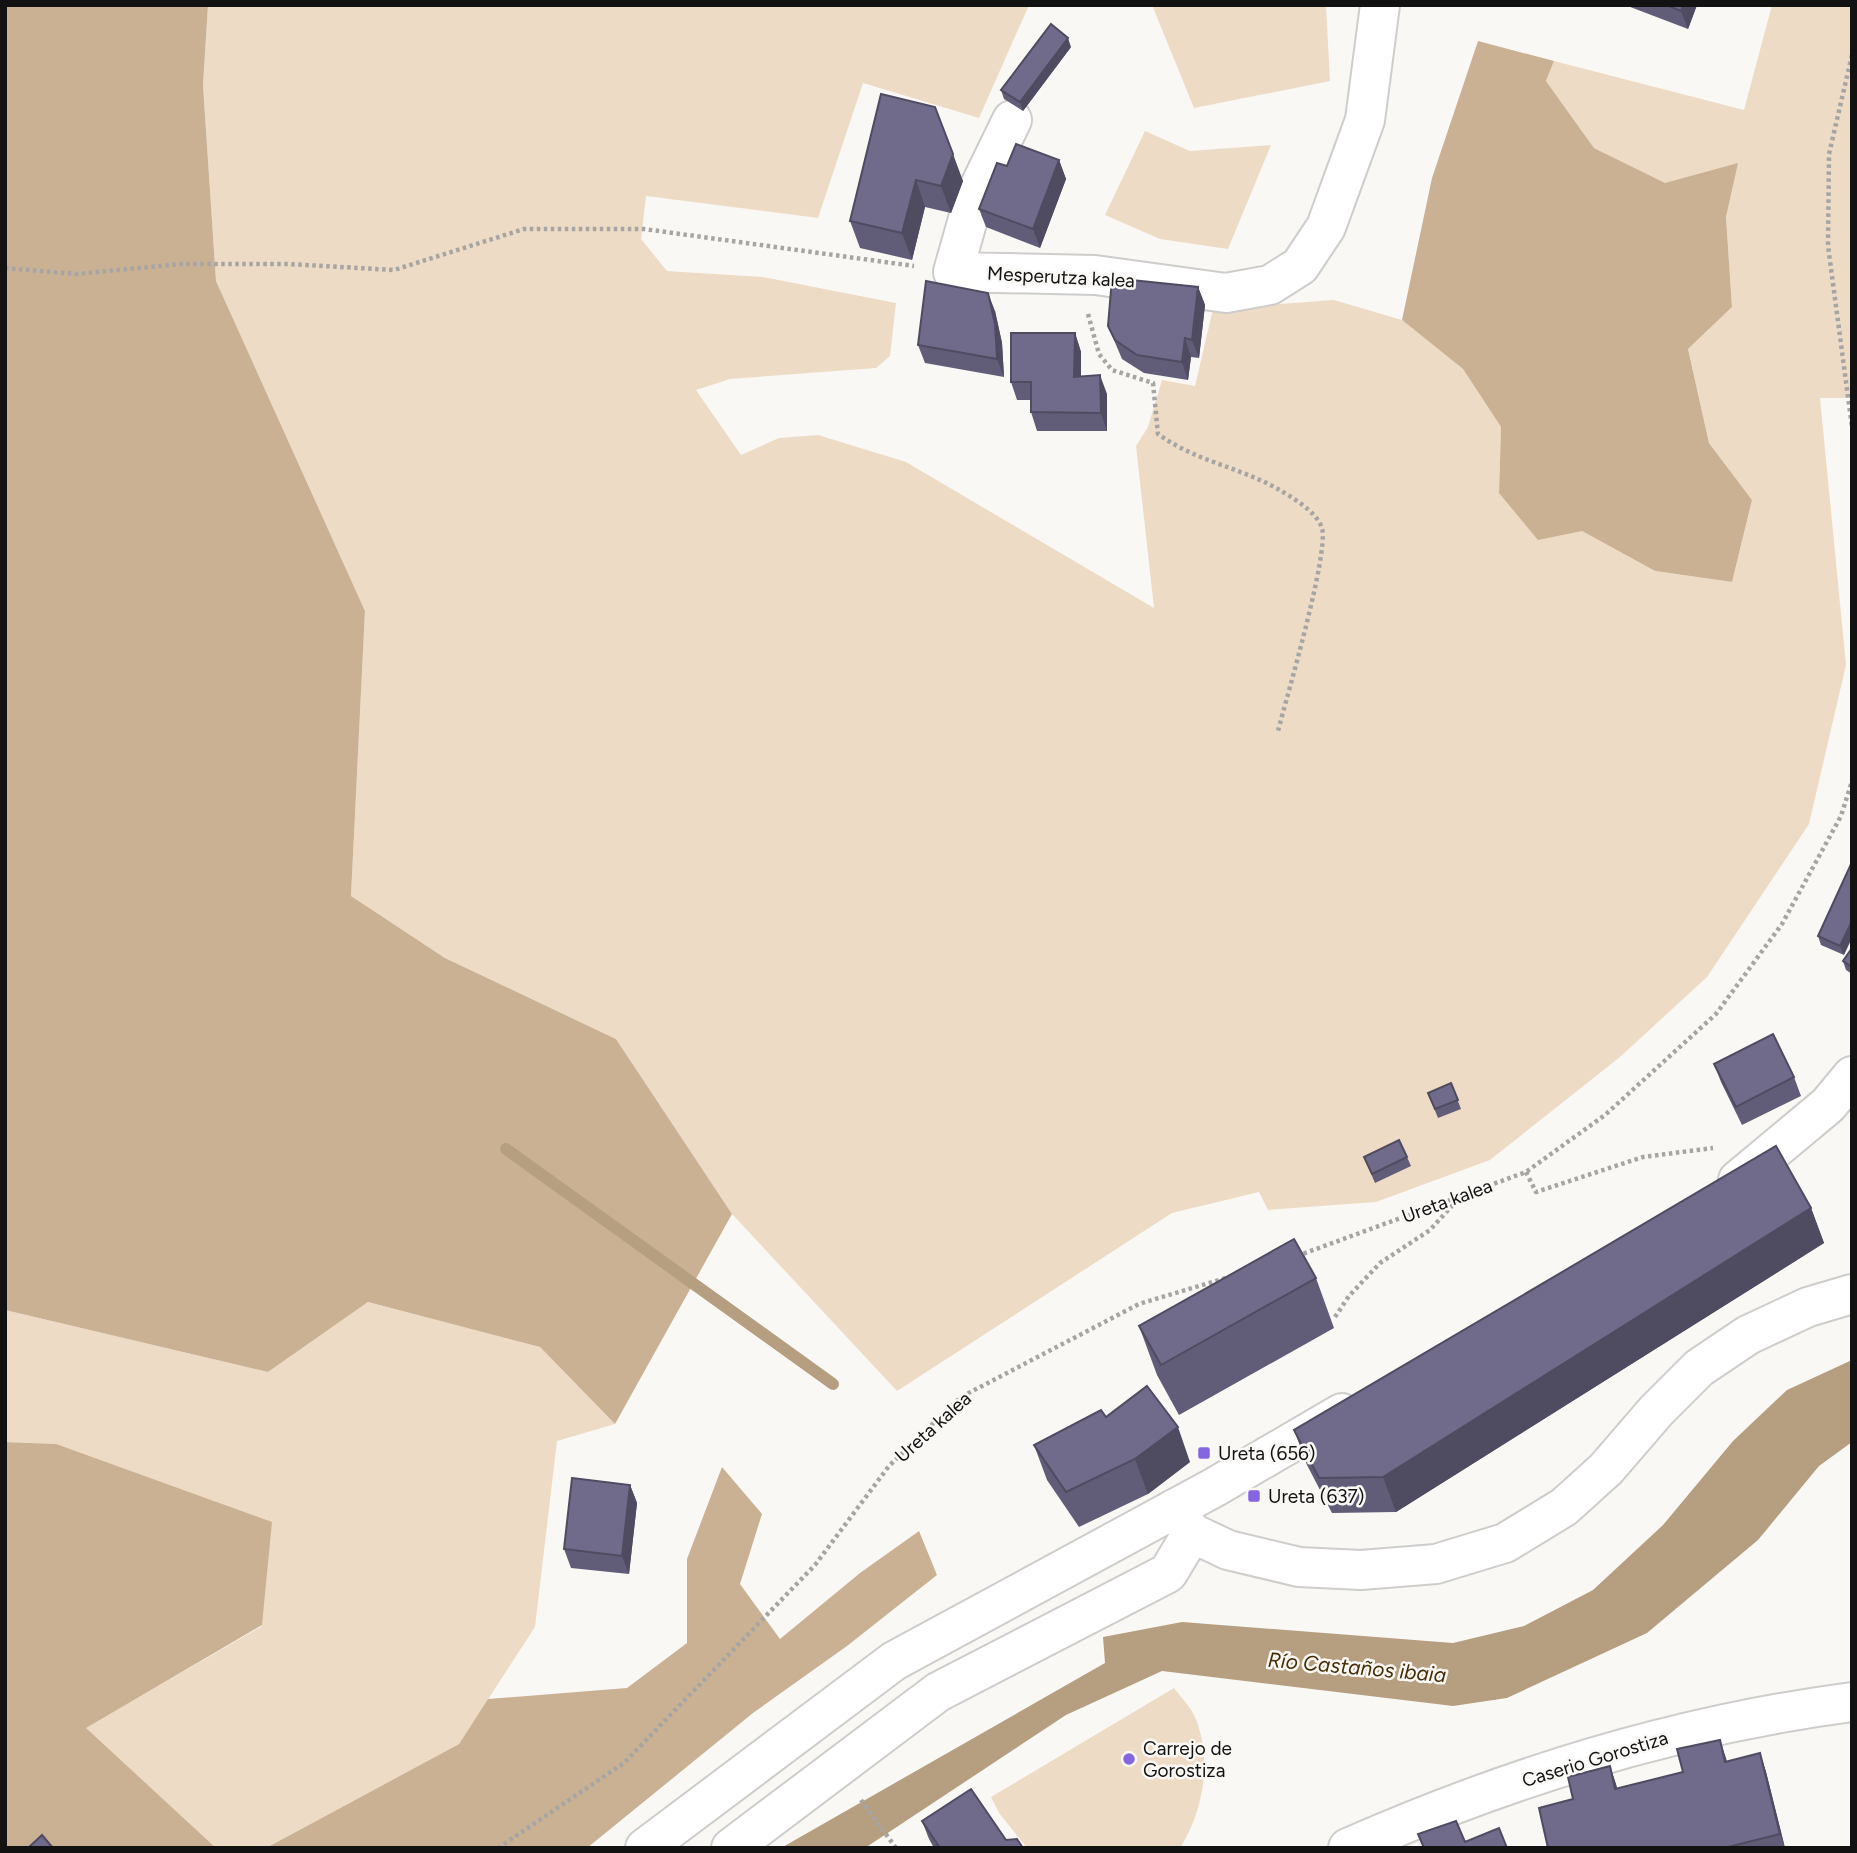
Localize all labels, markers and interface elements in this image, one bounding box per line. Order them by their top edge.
street label: Mesperutza kalea [987,262,1135,292]
street label: Ureta kalea [1399,1174,1495,1228]
street label: Ureta kalea [890,1387,976,1467]
place label: Ureta (656) [1218,1442,1316,1465]
marker: Ureta (656) [1196,1445,1212,1461]
place label: Ureta (637) [1268,1485,1364,1508]
marker: Ureta (637) [1246,1488,1262,1504]
water label: Río Castaños ibaia [1267,1647,1447,1687]
street label: Caserio Gorostiza [1519,1726,1671,1792]
place label: Carrejo de Gorostiza [1143,1737,1232,1782]
marker: Carrejo de Gorostiza [1121,1751,1137,1767]

